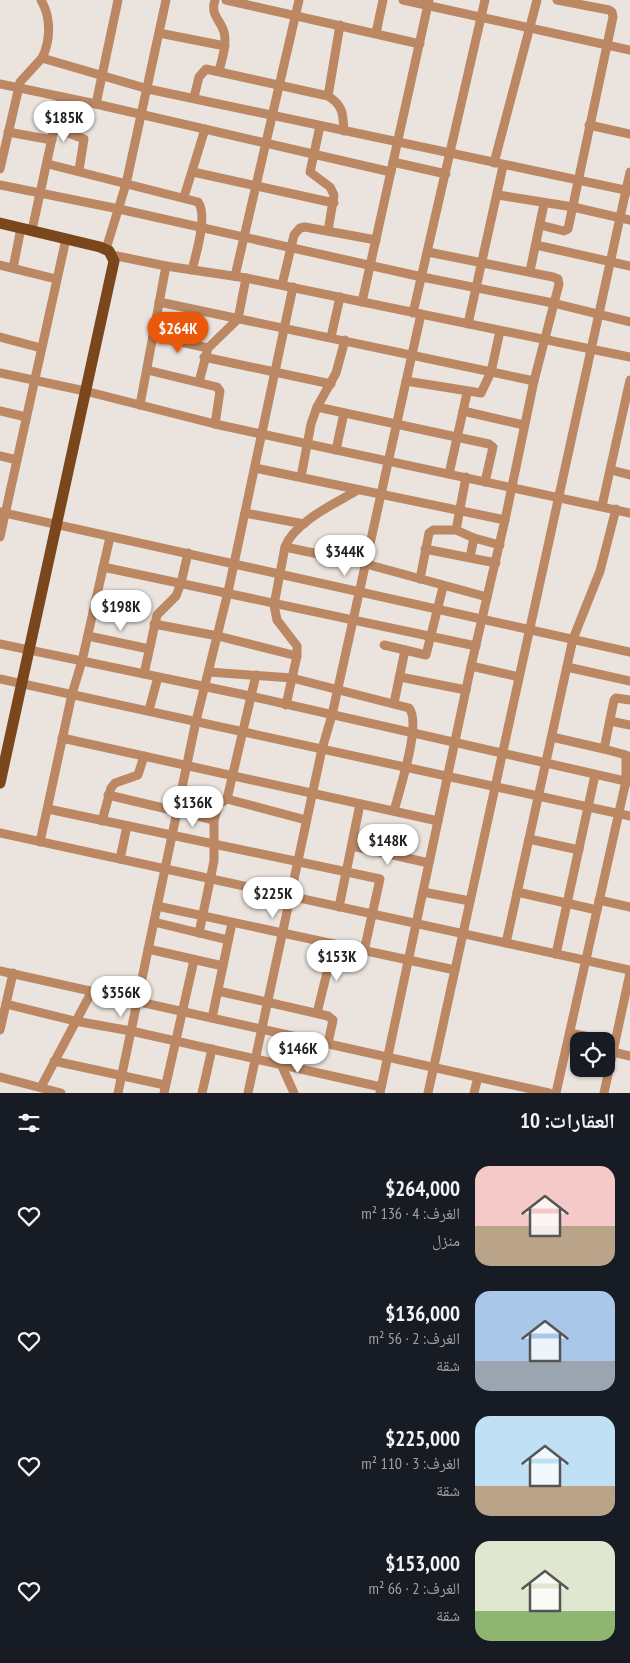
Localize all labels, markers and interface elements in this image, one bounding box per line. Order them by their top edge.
pin: $185K [29,100,99,143]
text: $185K [45,107,83,127]
pin: $264K [143,312,213,354]
text: $264K [159,318,197,338]
pin: $344K [310,534,380,577]
text: $344K [326,541,364,561]
pin: $198K [86,590,156,632]
text: $198K [102,596,140,616]
pin: $136K [158,786,228,828]
text: $136K [174,792,212,812]
pin: $148K [353,824,423,866]
text: $148K [369,830,407,850]
pin: $225K [238,876,308,919]
text: $225K [254,883,292,903]
pin: $153K [302,940,372,982]
text: $153K [318,946,356,966]
pin: $356K [86,976,156,1018]
text: $356K [102,982,140,1002]
pin: $146K [263,1032,333,1074]
map controls [570,1032,615,1077]
button: locate [570,1032,615,1077]
text: $146K [279,1038,317,1058]
text: العقارات: 10 [520,1107,615,1134]
icon: filters [15,1109,43,1137]
text: $264,000 [385,1175,460,1202]
icon: home [515,1186,575,1246]
icon: heart [15,1202,43,1230]
text: الغرف: 4 · 136 m² [361,1203,460,1223]
text: منزل [432,1230,460,1250]
text: $136,000 [385,1300,460,1327]
icon: home [515,1311,575,1371]
icon: heart [15,1327,43,1355]
text: الغرف: 2 · 56 m² [369,1328,460,1348]
text: شقة [436,1355,460,1375]
text: $225,000 [385,1425,460,1452]
icon: home [515,1436,575,1496]
icon: heart [15,1452,43,1480]
text: الغرف: 3 · 110 m² [361,1453,460,1473]
text: شقة [436,1480,460,1500]
text: $153,000 [385,1550,460,1577]
icon: home [515,1561,575,1621]
icon: heart [15,1577,43,1605]
text: الغرف: 2 · 66 m² [369,1578,460,1598]
text: شقة [436,1605,460,1625]

